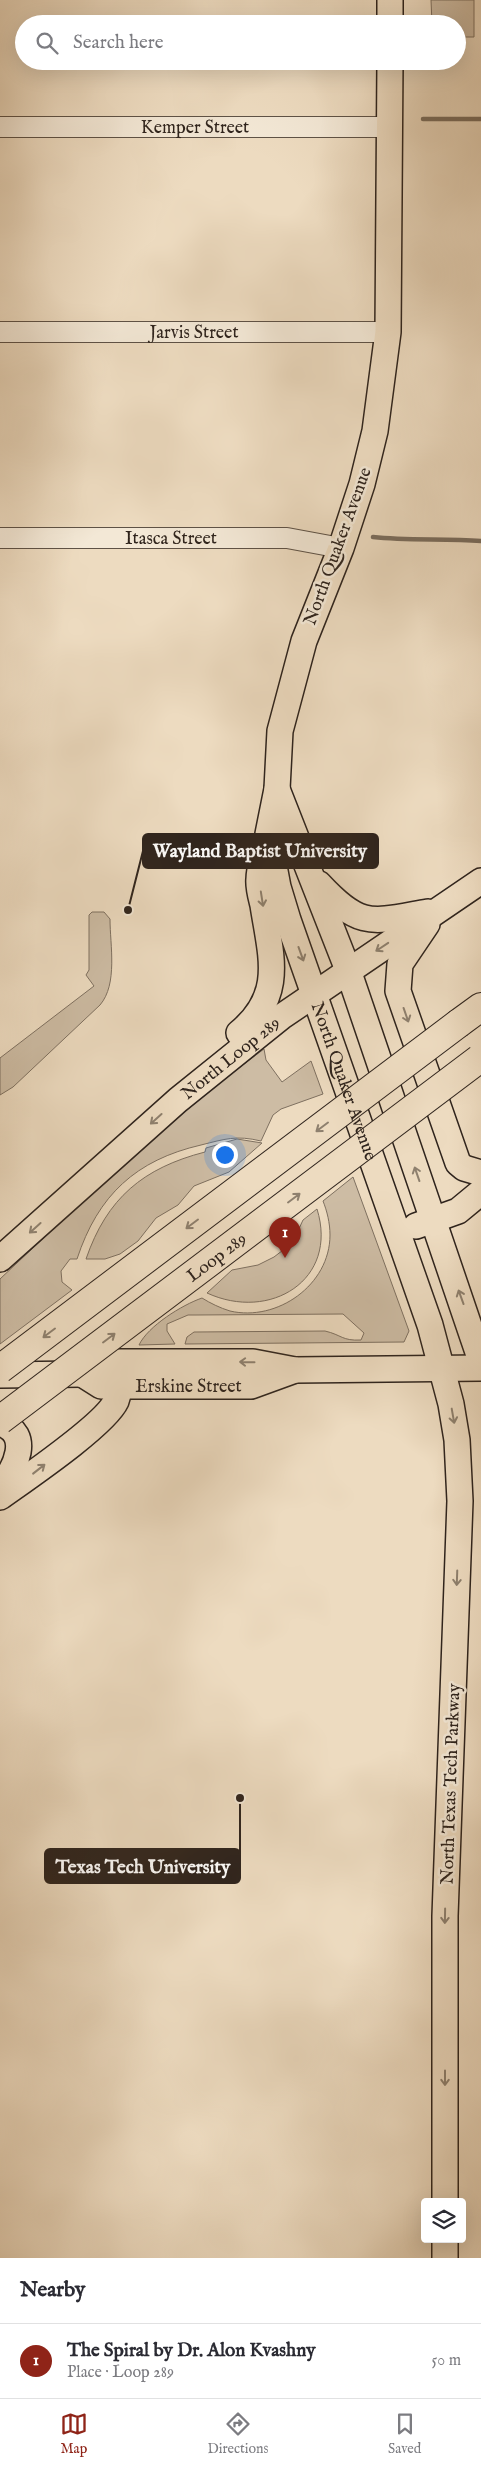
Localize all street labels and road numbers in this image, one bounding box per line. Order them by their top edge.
street label: Kemper Street [141,117,249,140]
street label: Jarvis Street [147,322,239,345]
street label: North Quaker Avenue [299,464,378,629]
street label: Itasca Street [125,528,217,551]
street label: North Quaker Avenue [305,999,381,1164]
street label: North Loop 289 [177,1012,286,1106]
street label: Loop 289 [183,1228,252,1288]
street label: Erskine Street [135,1376,242,1399]
street label: North Texas Tech Parkway [436,1683,467,1885]

